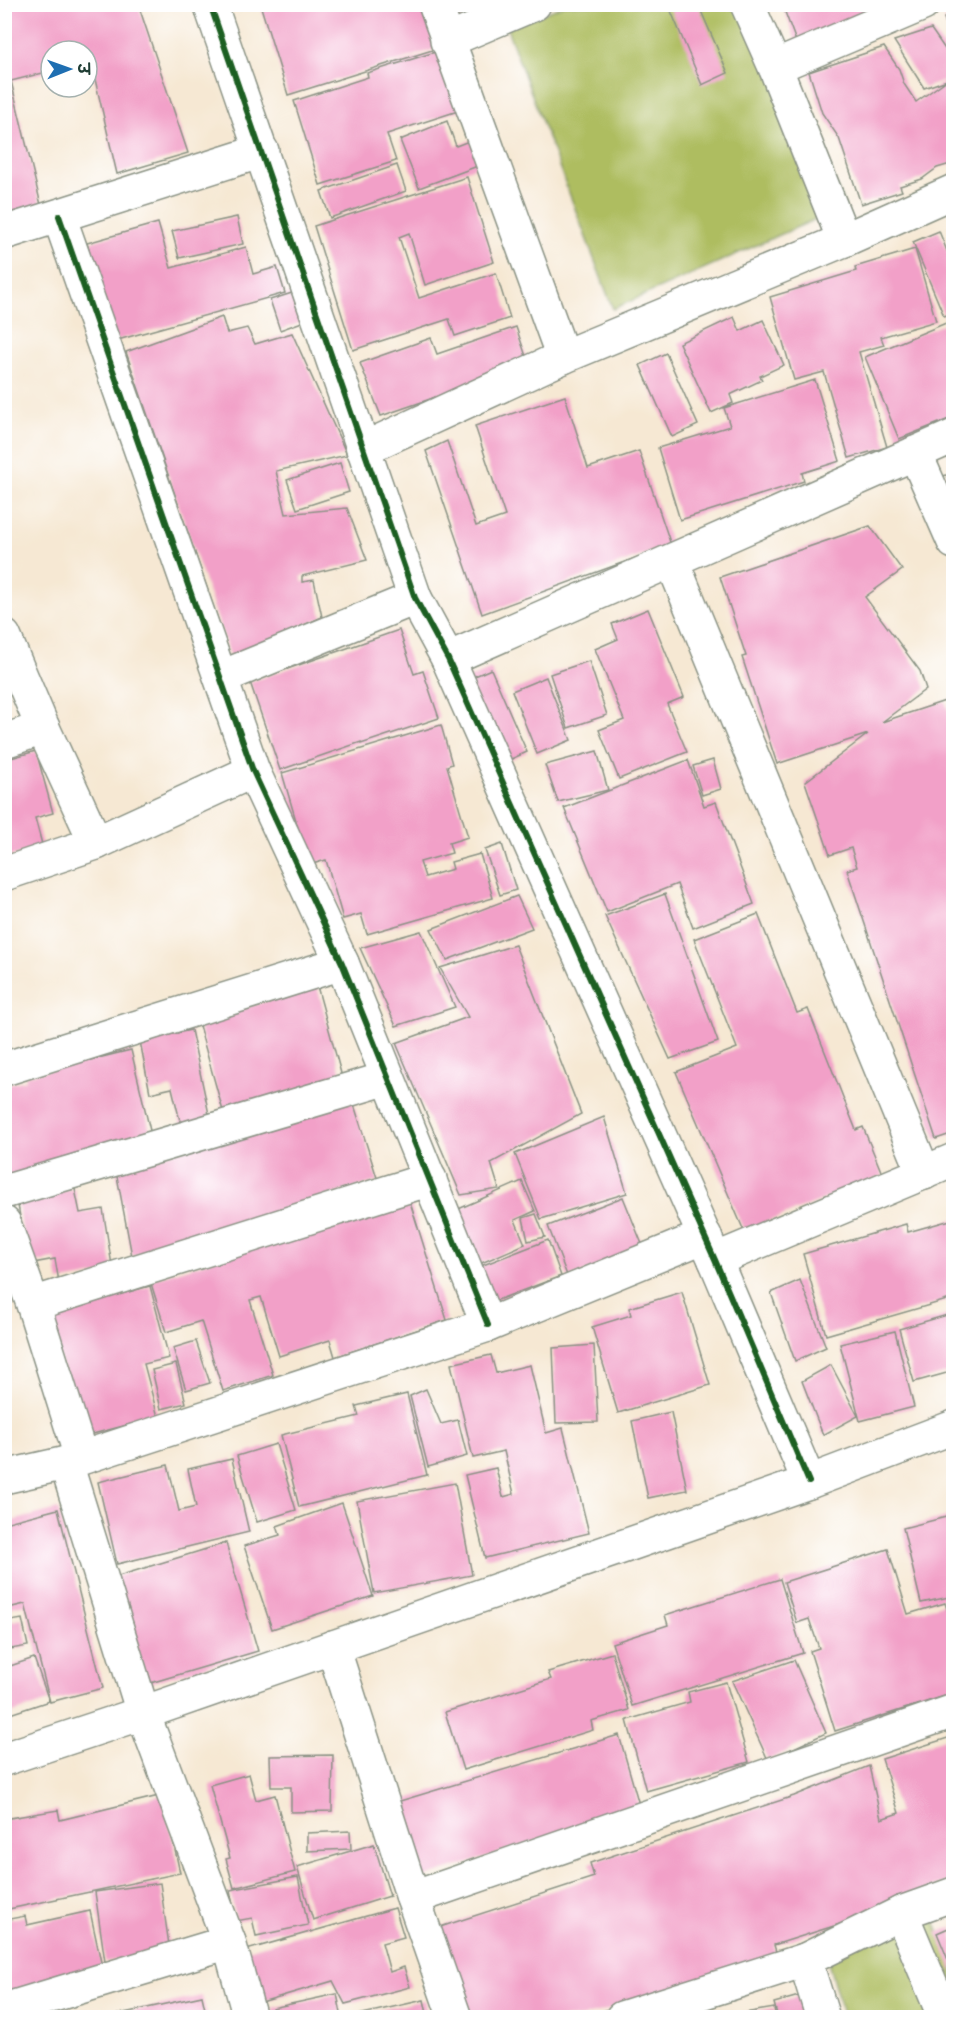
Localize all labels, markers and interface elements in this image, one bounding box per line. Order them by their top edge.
north arrow [39,39,99,99]
text: उ [73,61,93,76]

